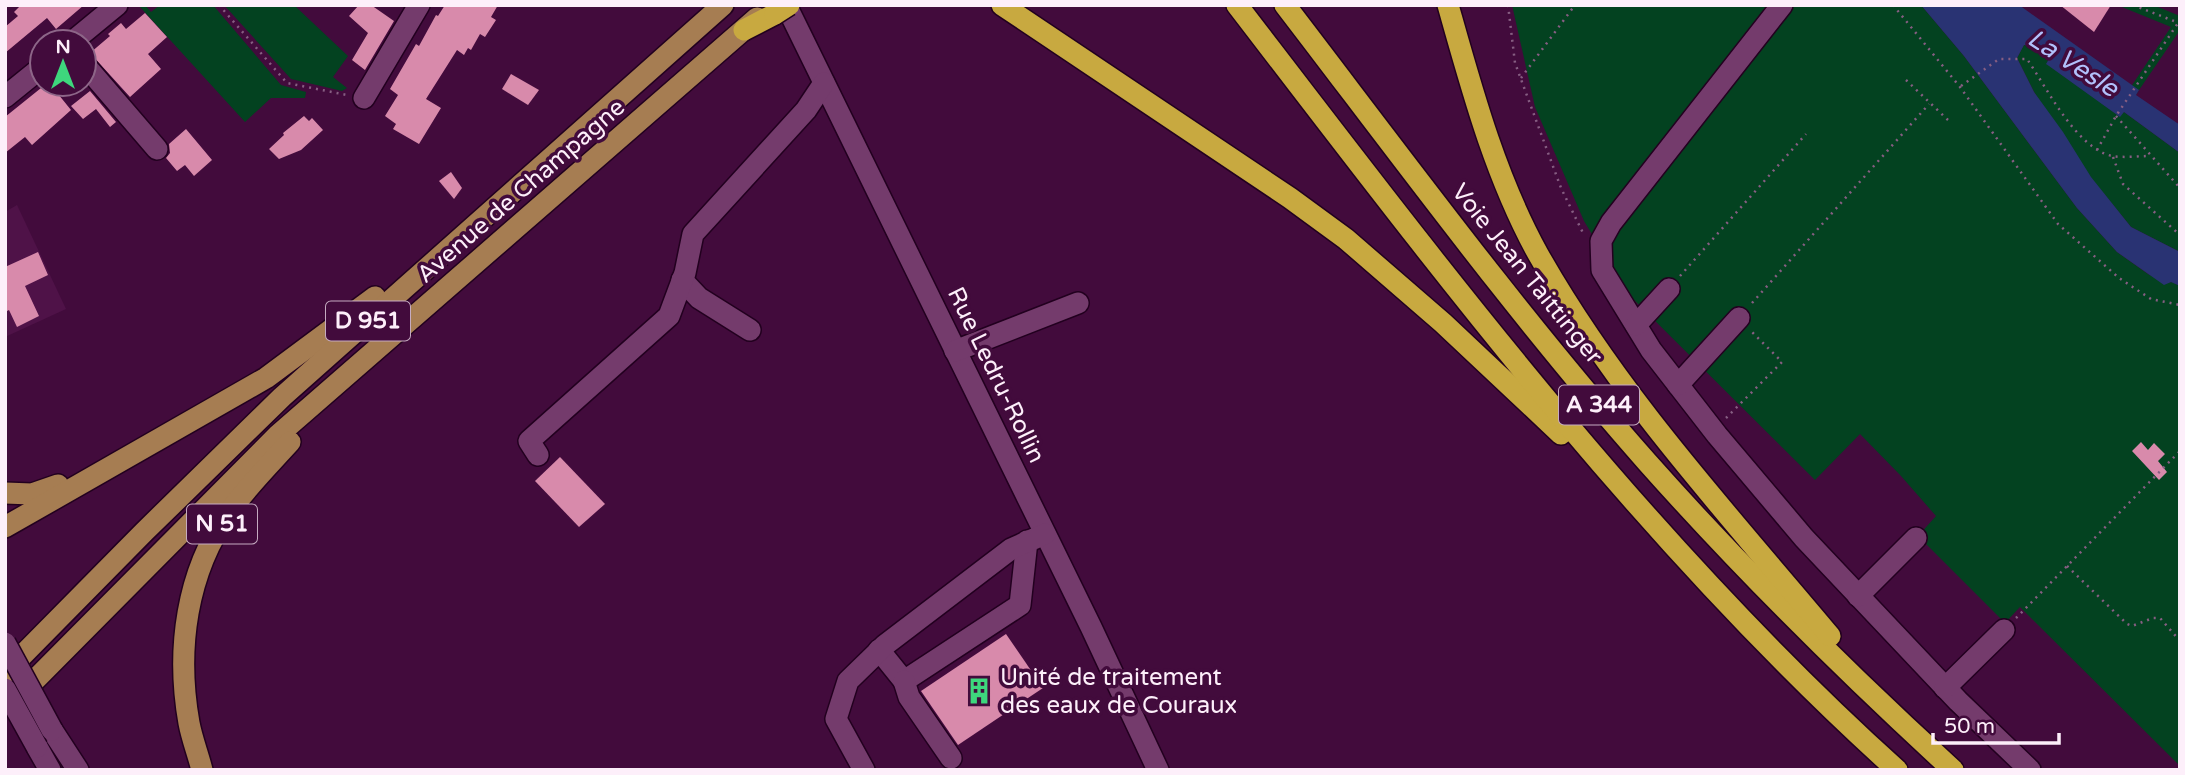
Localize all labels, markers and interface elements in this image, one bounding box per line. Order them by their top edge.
water label: La Vesle [2022,22,2125,104]
north arrow [28,28,98,98]
text: N [55,36,71,58]
street label: Avenue de Champagne [411,93,631,289]
street label: Voie Jean Taittinger [1445,178,1609,371]
street label: Rue Ledru-Rollin [941,282,1051,468]
road number: D 951 [326,302,410,340]
road number: A 344 [1559,386,1639,424]
road number: N 51 [187,504,257,544]
place label: Unité de traitement des eaux de Couraux [1000,663,1237,720]
building icon: Unité de traitement des eaux de Couraux [964,676,994,706]
scale bar [1933,702,2059,746]
text: 50 m [1944,714,1995,739]

